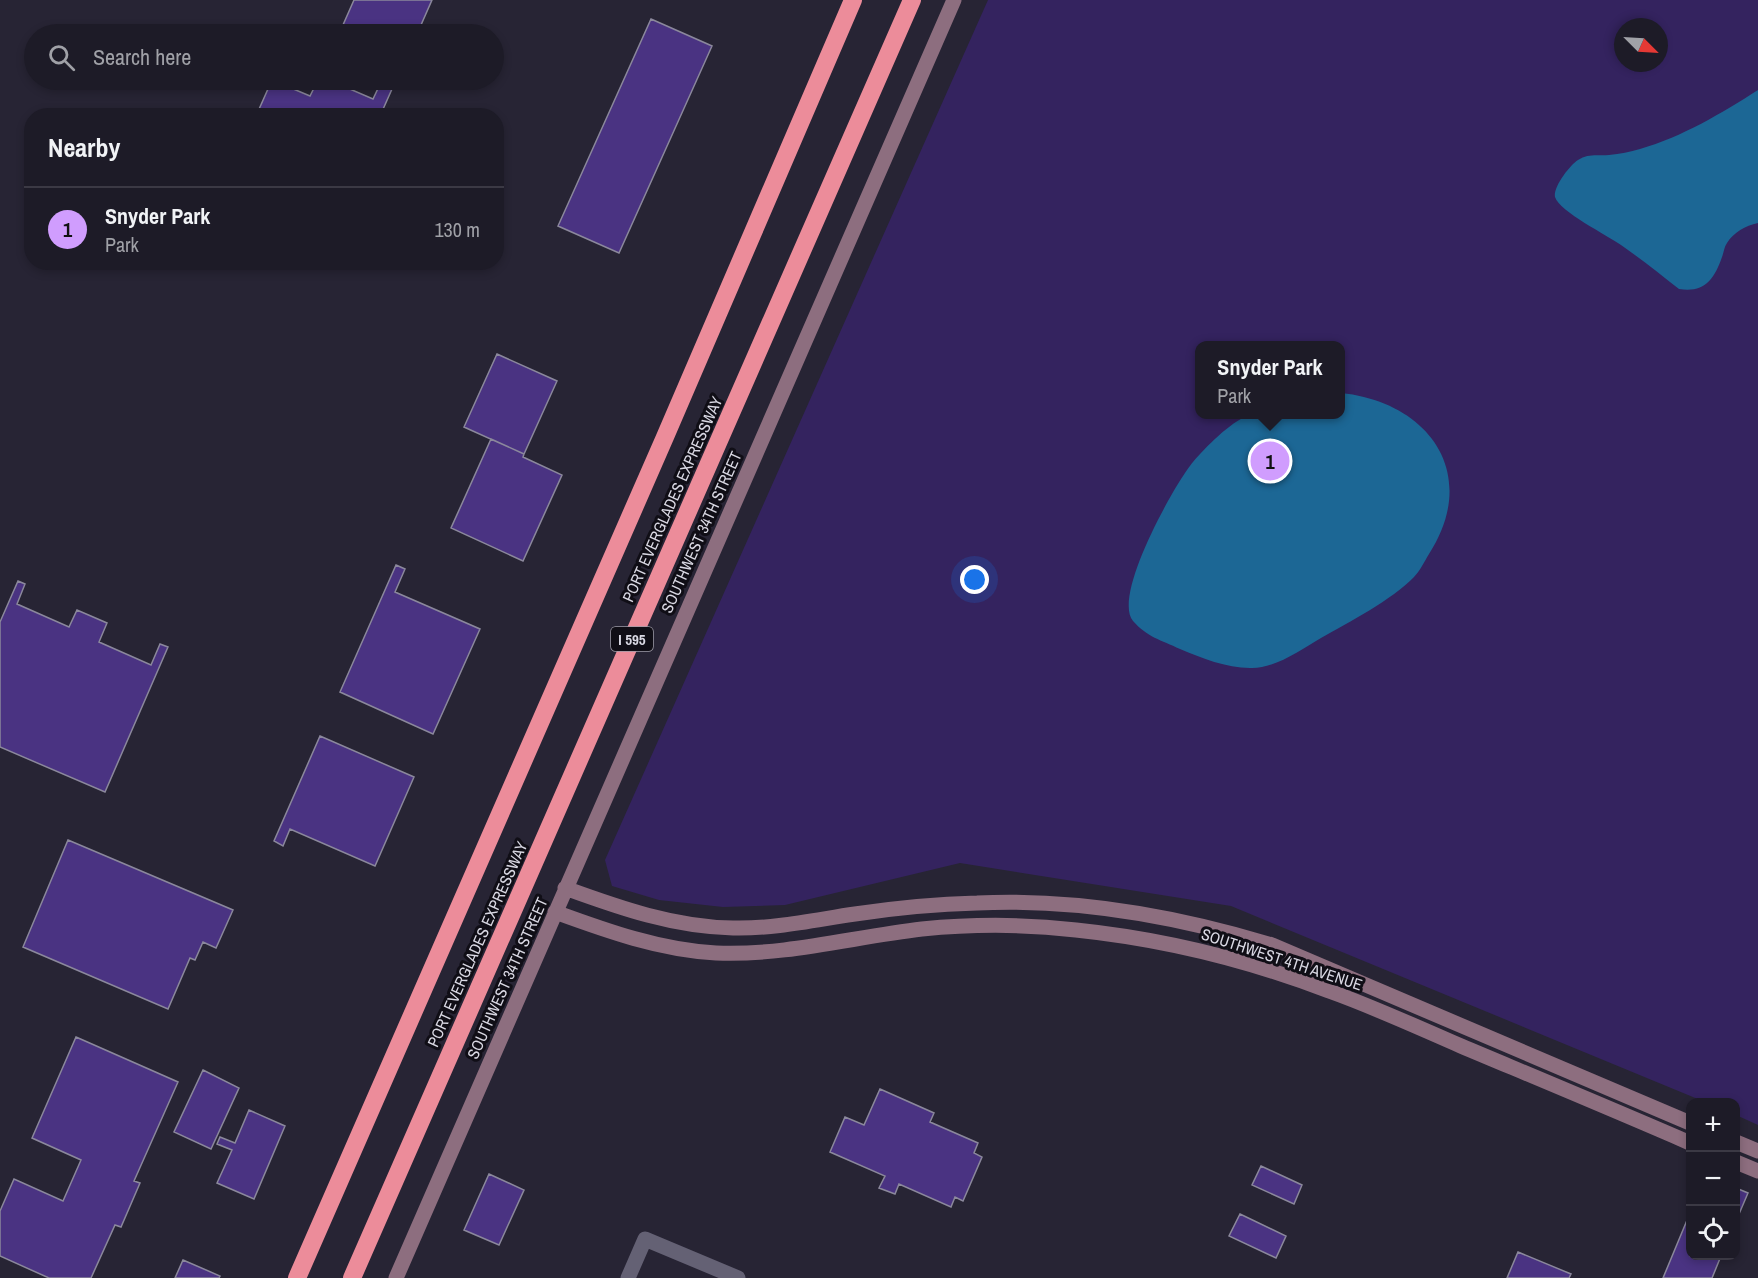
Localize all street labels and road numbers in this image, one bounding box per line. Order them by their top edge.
street label: PORT EVERGLADES EXPRESSWAY [617,393,727,605]
street label: SOUTHWEST 34TH STREET [655,448,747,616]
road number: I 595 [611,627,653,651]
street label: PORT EVERGLADES EXPRESSWAY [422,838,532,1050]
street label: SOUTHWEST 34TH STREET [461,894,553,1062]
street label: SOUTHWEST 4TH AVENUE [1199,923,1365,995]

